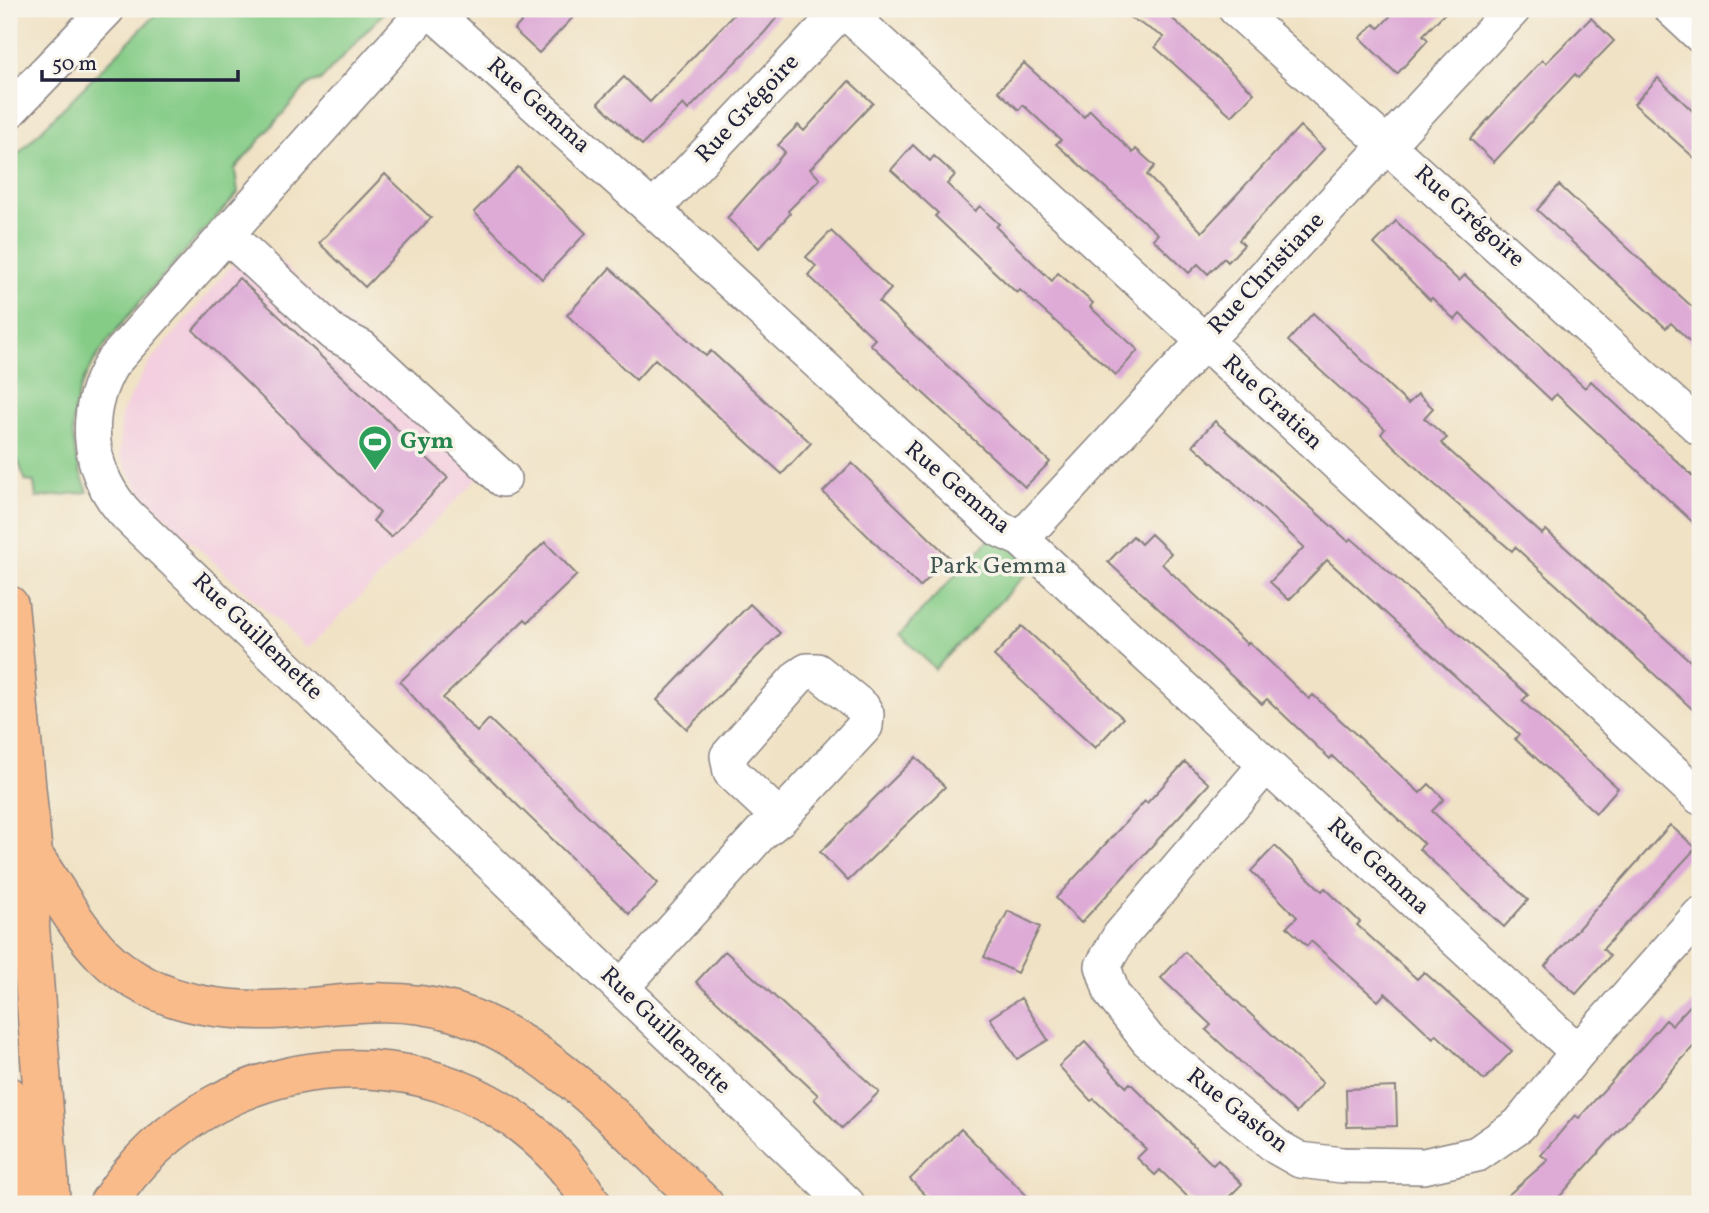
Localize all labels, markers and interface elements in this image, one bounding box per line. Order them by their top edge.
scale bar [42,38,238,82]
street label: Rue Grégoire [688,47,808,171]
text: 50 m [52,50,97,79]
street label: Rue Gemma [479,50,597,162]
street label: Rue Grégoire [1406,158,1532,276]
street label: Rue Christiane [1201,205,1333,343]
street label: Rue Gratien [1214,347,1330,459]
sports icon: Gym [356,423,394,472]
place label: Gym [400,425,454,459]
street label: Rue Gemma [896,433,1018,543]
park label: Park Gemma [929,550,1067,584]
street label: Rue Guillemette [184,566,330,708]
street label: Rue Gemma [1319,810,1437,924]
street label: Rue Guillemette [592,960,738,1102]
street label: Rue Gaston [1179,1060,1295,1162]

